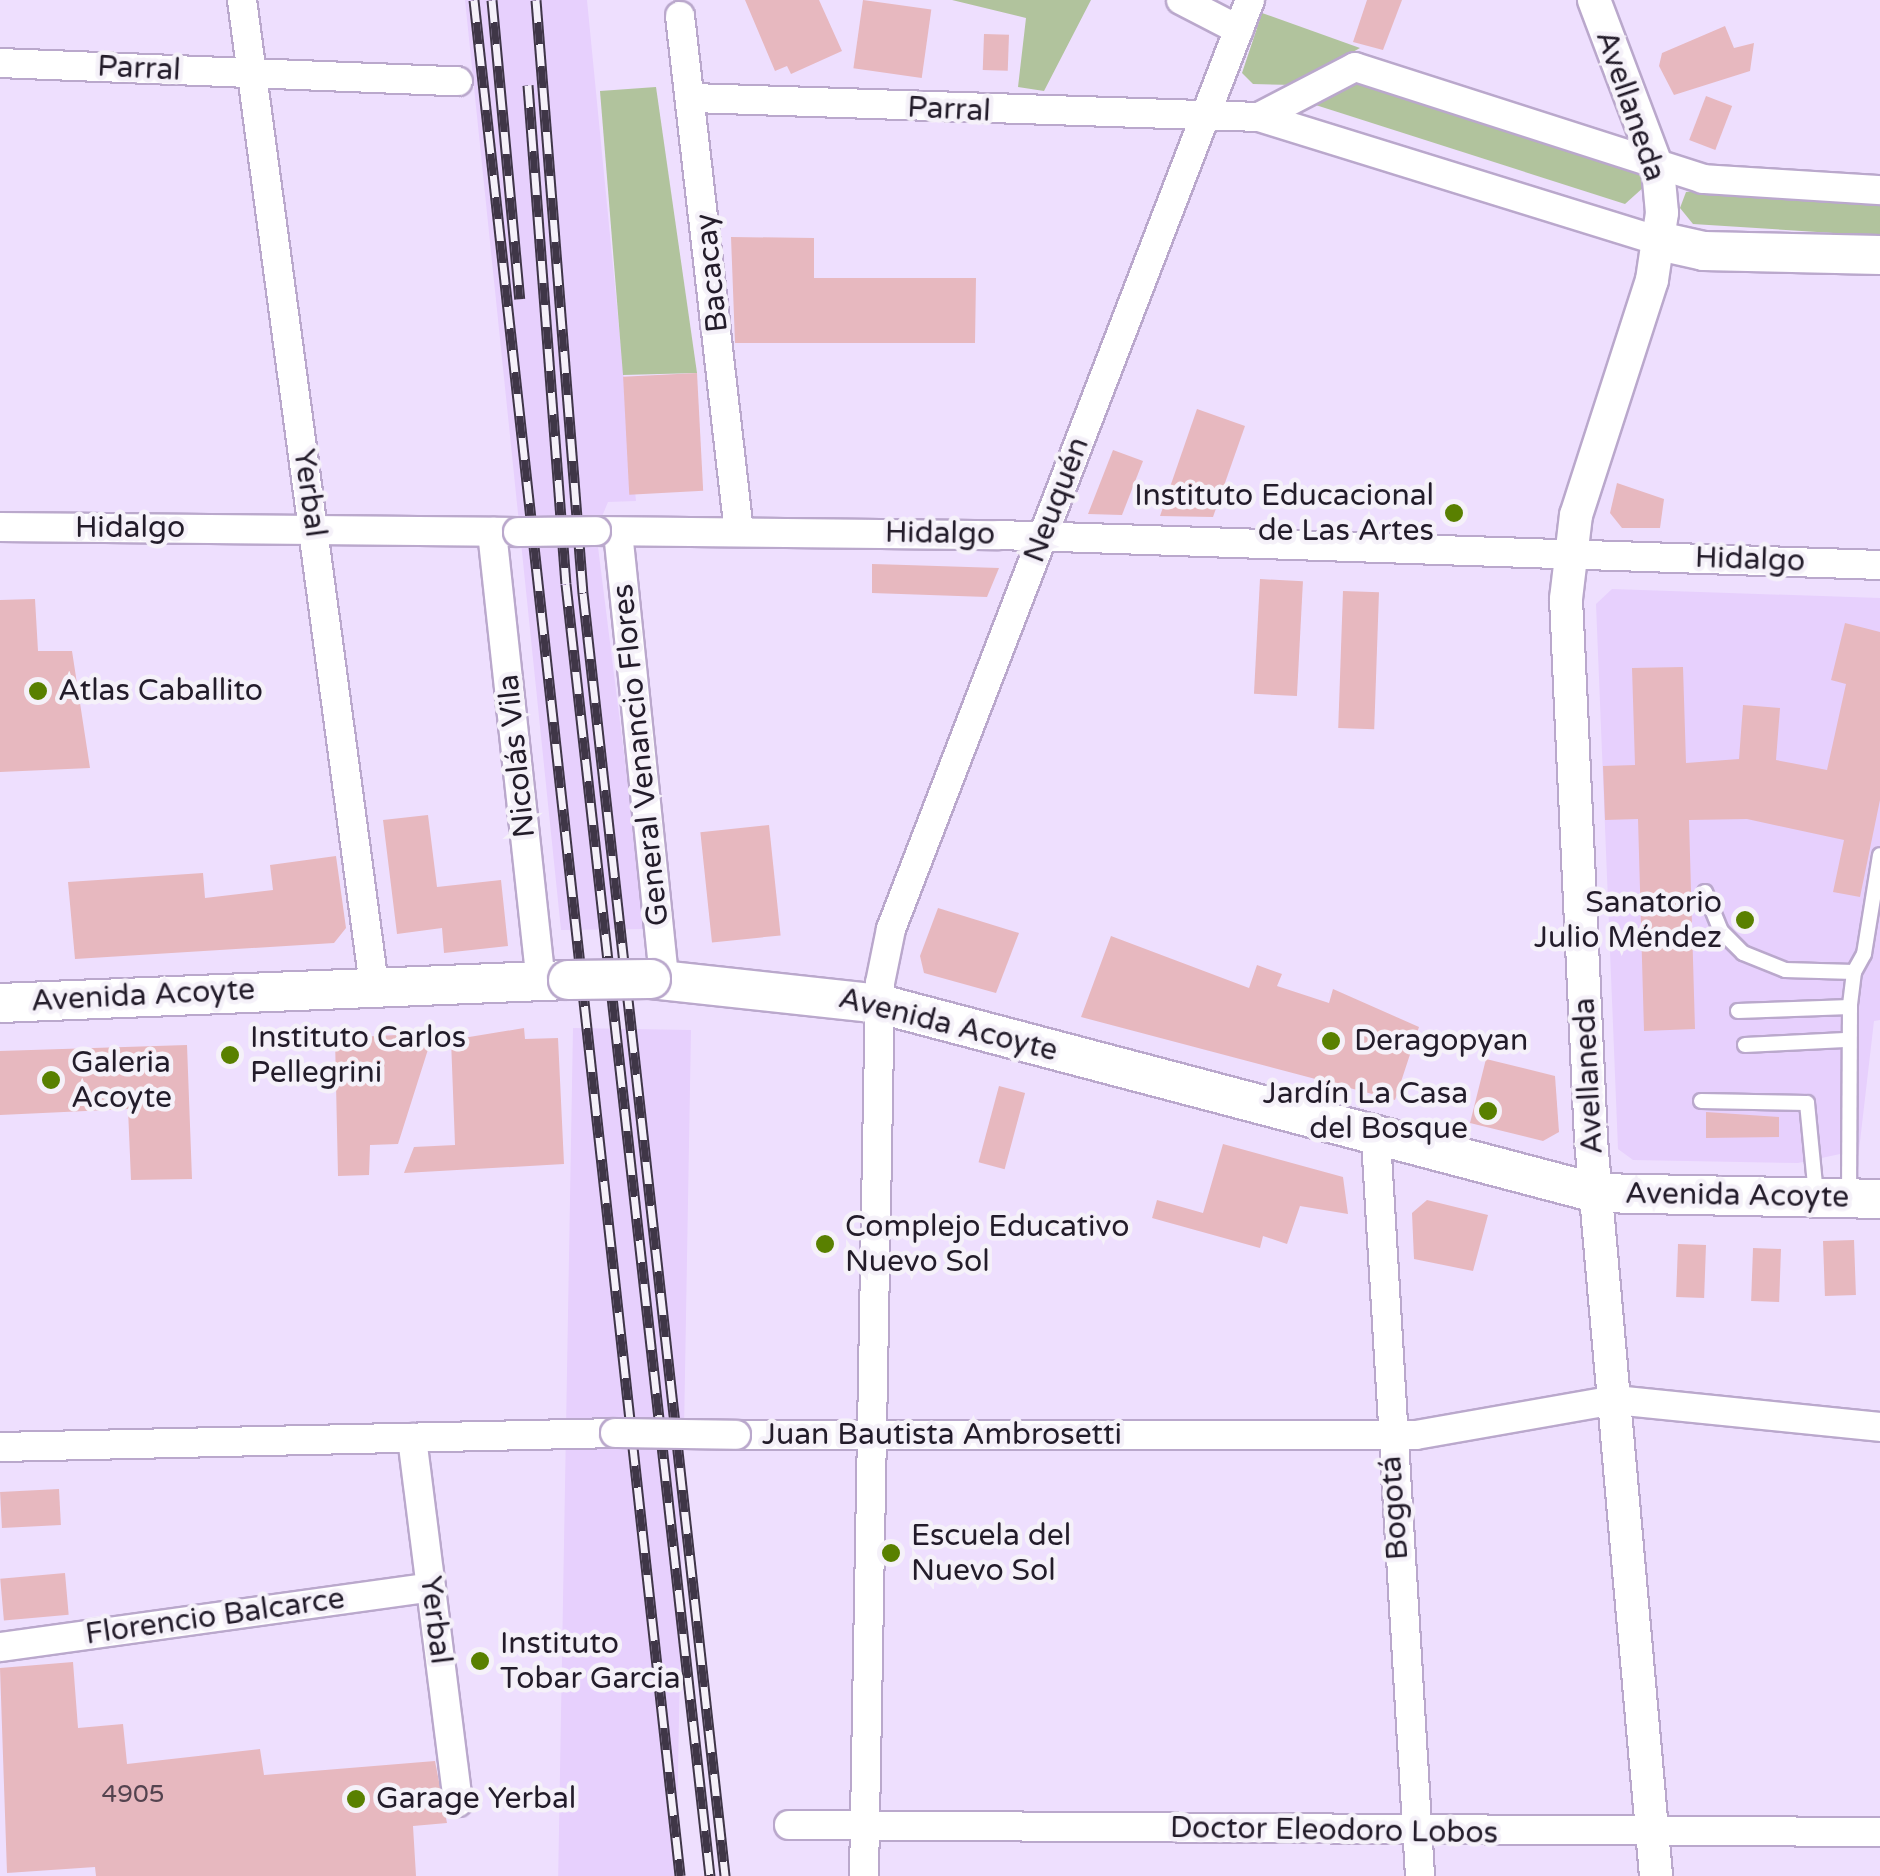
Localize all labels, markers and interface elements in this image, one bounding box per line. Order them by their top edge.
street label: Avellaneda [1587,26,1673,186]
street label: Parral [96,49,182,89]
street label: Parral [906,90,992,130]
street label: Bacacay [688,212,736,334]
street label: Neuquén [1017,432,1097,568]
street label: Yerbal [285,447,333,539]
place label: Instituto Educacional de Las Artes [1134,478,1434,548]
marker: Instituto Educacional de Las Artes [1443,502,1465,524]
street label: Hidalgo [75,510,185,546]
street label: Hidalgo [885,515,995,553]
street label: Hidalgo [1694,540,1806,580]
street label: General Venancio Flores [605,582,677,928]
street label: Nicolás Vila [491,672,543,840]
place label: Atlas Caballito [58,673,263,709]
marker: Atlas Caballito [27,680,49,702]
place label: Sanatorio Julio Méndez [1534,885,1722,956]
marker: Sanatorio Julio Méndez [1732,907,1758,933]
street label: Avenida Acoyte [30,972,256,1020]
street label: Avenida Acoyte [835,980,1061,1070]
street label: Avellaneda [1567,997,1611,1155]
place label: Instituto Carlos Pellegrini [250,1020,466,1090]
place label: Deragopyan [1354,1023,1528,1059]
marker: Deragopyan [1318,1028,1344,1054]
marker: Instituto Carlos Pellegrini [219,1044,241,1066]
place label: Galeria Acoyte [71,1045,172,1116]
marker: Galeria Acoyte [40,1069,62,1091]
place label: Jardín La Casa del Bosque [1263,1076,1468,1146]
marker: Jardín La Casa del Bosque [1477,1100,1499,1122]
street label: Avenida Acoyte [1625,1176,1849,1216]
place label: Complejo Educativo Nuevo Sol [845,1209,1129,1280]
marker: Complejo Educativo Nuevo Sol [814,1233,836,1255]
street label: Juan Bautista Ambrosetti [762,1417,1122,1453]
street label: Bogotá [1373,1455,1417,1561]
place label: Escuela del Nuevo Sol [911,1518,1071,1588]
marker: Escuela del Nuevo Sol [880,1542,902,1564]
street label: Yerbal [412,1574,458,1666]
street label: Florencio Balcarce [83,1581,347,1653]
place label: Instituto Tobar Garcia [500,1626,681,1696]
marker: Instituto Tobar Garcia [469,1650,491,1672]
house number: 4905 [102,1779,164,1809]
place label: Garage Yerbal [376,1781,576,1817]
marker: Garage Yerbal [345,1788,367,1810]
street label: Doctor Eleodoro Lobos [1170,1810,1498,1852]

